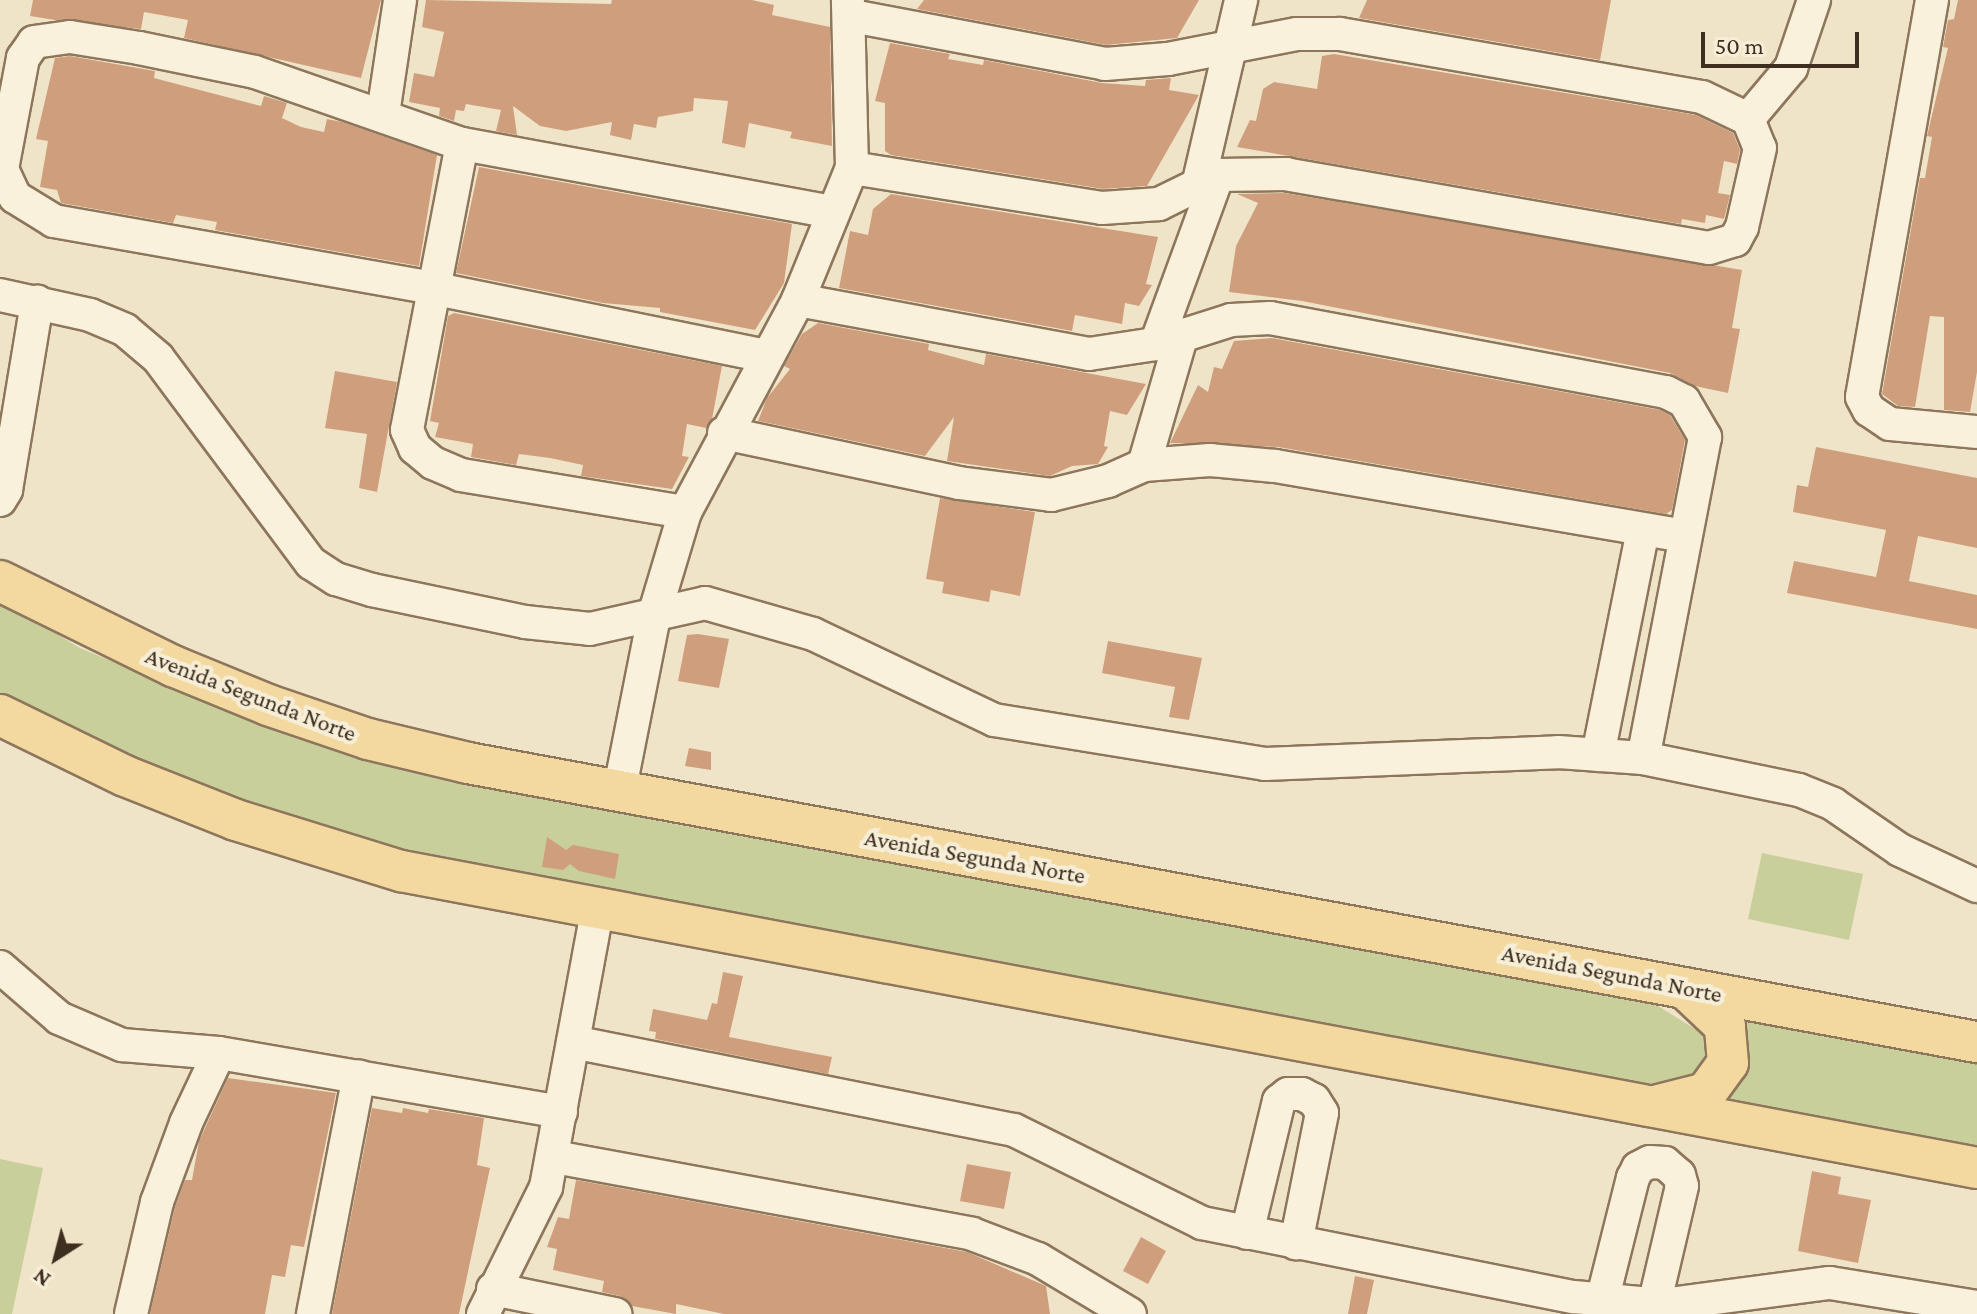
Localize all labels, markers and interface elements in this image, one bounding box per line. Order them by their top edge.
scale bar [1705,16,1863,66]
text: 50 m [1715,32,1764,59]
street label: Avenida Segunda Norte [141,640,361,748]
street label: Avenida Segunda Norte [862,822,1088,890]
street label: Avenida Segunda Norte [1500,938,1724,1008]
north arrow [16,1218,96,1298]
text: N [28,1263,55,1292]

